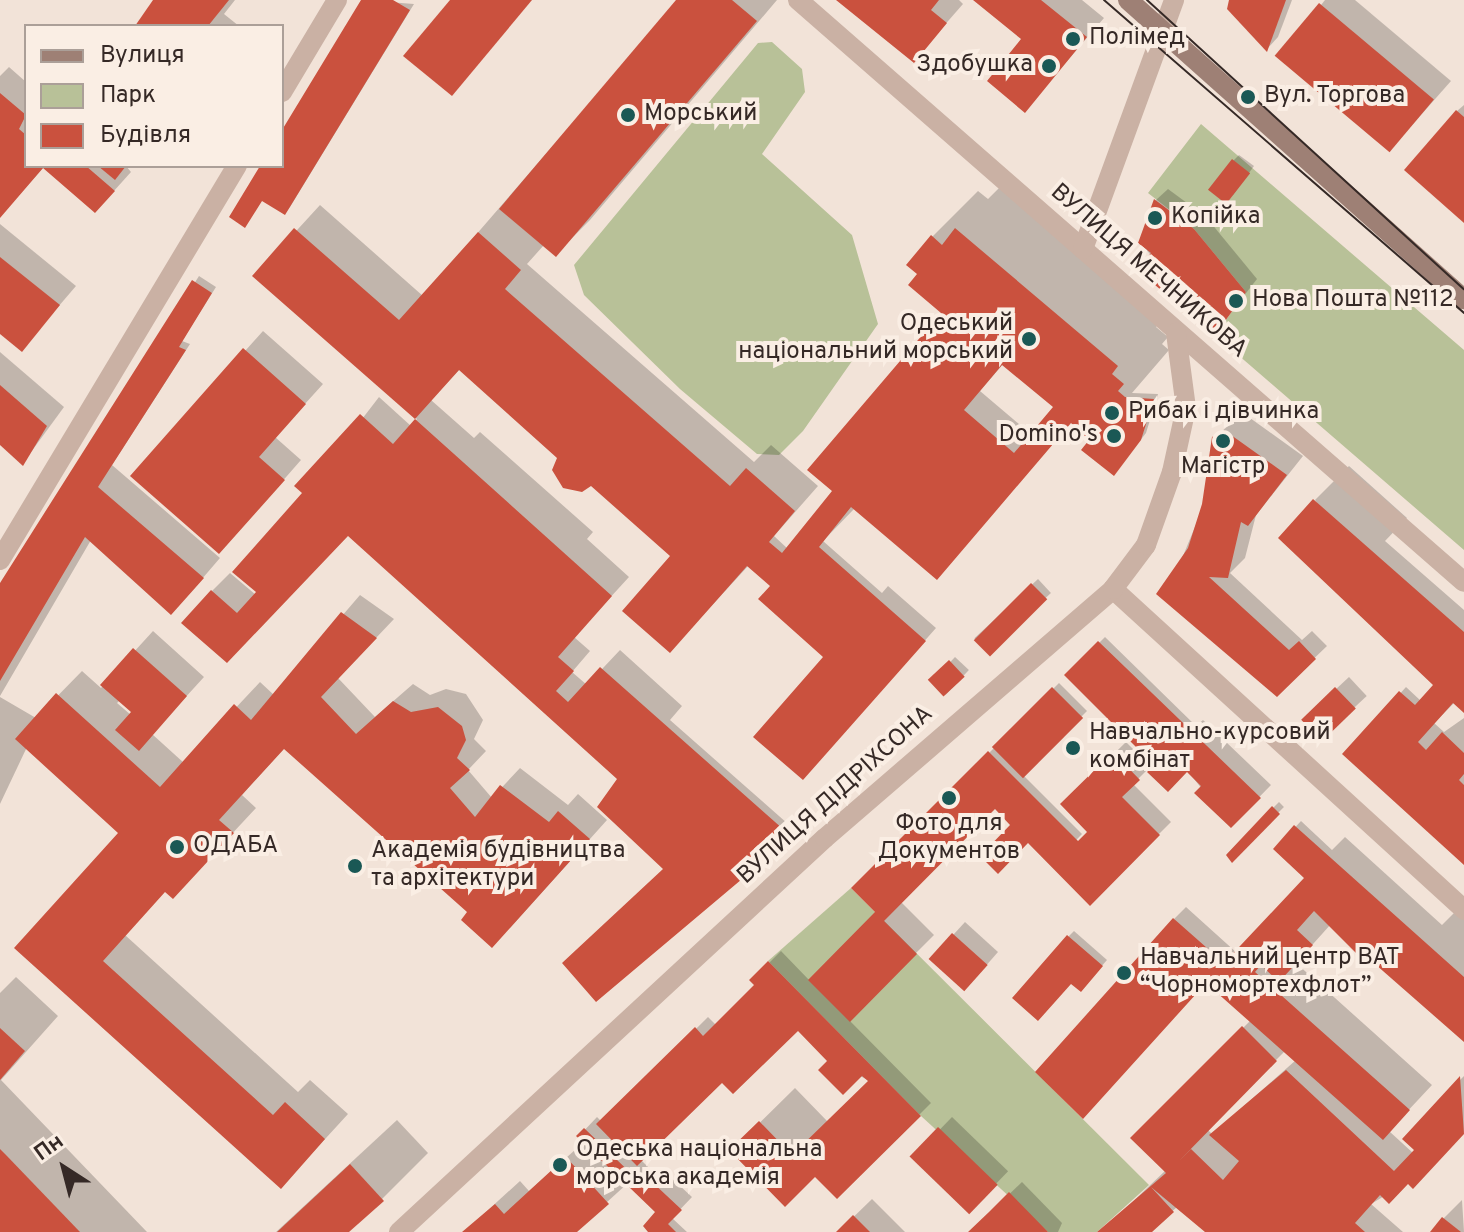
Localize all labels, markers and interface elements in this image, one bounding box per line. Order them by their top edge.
legend [24,24,284,168]
place label: Полімед [1089,25,1185,53]
marker: Полімед [1064,30,1082,48]
text: Вулиця [100,41,184,71]
place label: Здобушка [916,52,1033,80]
marker: Здобушка [1040,57,1058,75]
text: Парк [100,81,156,111]
place label: Вул. Торгова [1264,83,1406,111]
marker: Вул. Торгова [1239,88,1257,106]
place label: Морський [644,101,757,129]
marker: Морський [619,106,637,124]
text: Будівля [100,121,191,151]
street label: ВУЛИЦЯ МЕЧНИКОВА [1044,179,1252,365]
place label: Копiйка [1171,204,1260,232]
marker: Копiйка [1146,209,1164,227]
place label: Нова Пошта №112 [1252,287,1454,315]
marker: Нова Пошта №112 [1227,292,1245,310]
place label: Одеський національний морський [738,311,1013,367]
marker: Одеський національний морський [1020,330,1038,348]
place label: Рибак і дівчинка [1128,399,1319,427]
marker: Рибак і дівчинка [1103,404,1121,422]
place label: Domino's [999,422,1098,450]
marker: Domino's [1105,427,1123,445]
marker: Магiстр [1214,432,1232,450]
place label: Магiстр [1181,454,1265,482]
street label: ВУЛИЦЯ ДІДРІХСОНА [732,701,940,891]
place label: Навчально-курсовий комбінат [1089,720,1331,776]
marker: Навчально-курсовий комбінат [1064,739,1082,757]
marker: Фото для Документов [940,789,958,807]
place label: Фото для Документов [878,811,1020,867]
place label: ОДАБА [193,833,278,861]
marker: ОДАБА [168,838,186,856]
place label: Академія будівництва та архітектури [371,838,625,894]
marker: Академія будівництва та архітектури [346,857,364,875]
place label: Навчальний центр ВАТ “Чорномортехфлот” [1140,945,1400,1001]
marker: Навчальний центр ВАТ “Чорномортехфлот” [1115,964,1133,982]
north arrow [24,1128,104,1208]
text: Пн [30,1129,70,1168]
place label: Одеська національна морська академія [576,1137,822,1193]
marker: Одеська національна морська академія [551,1156,569,1174]

